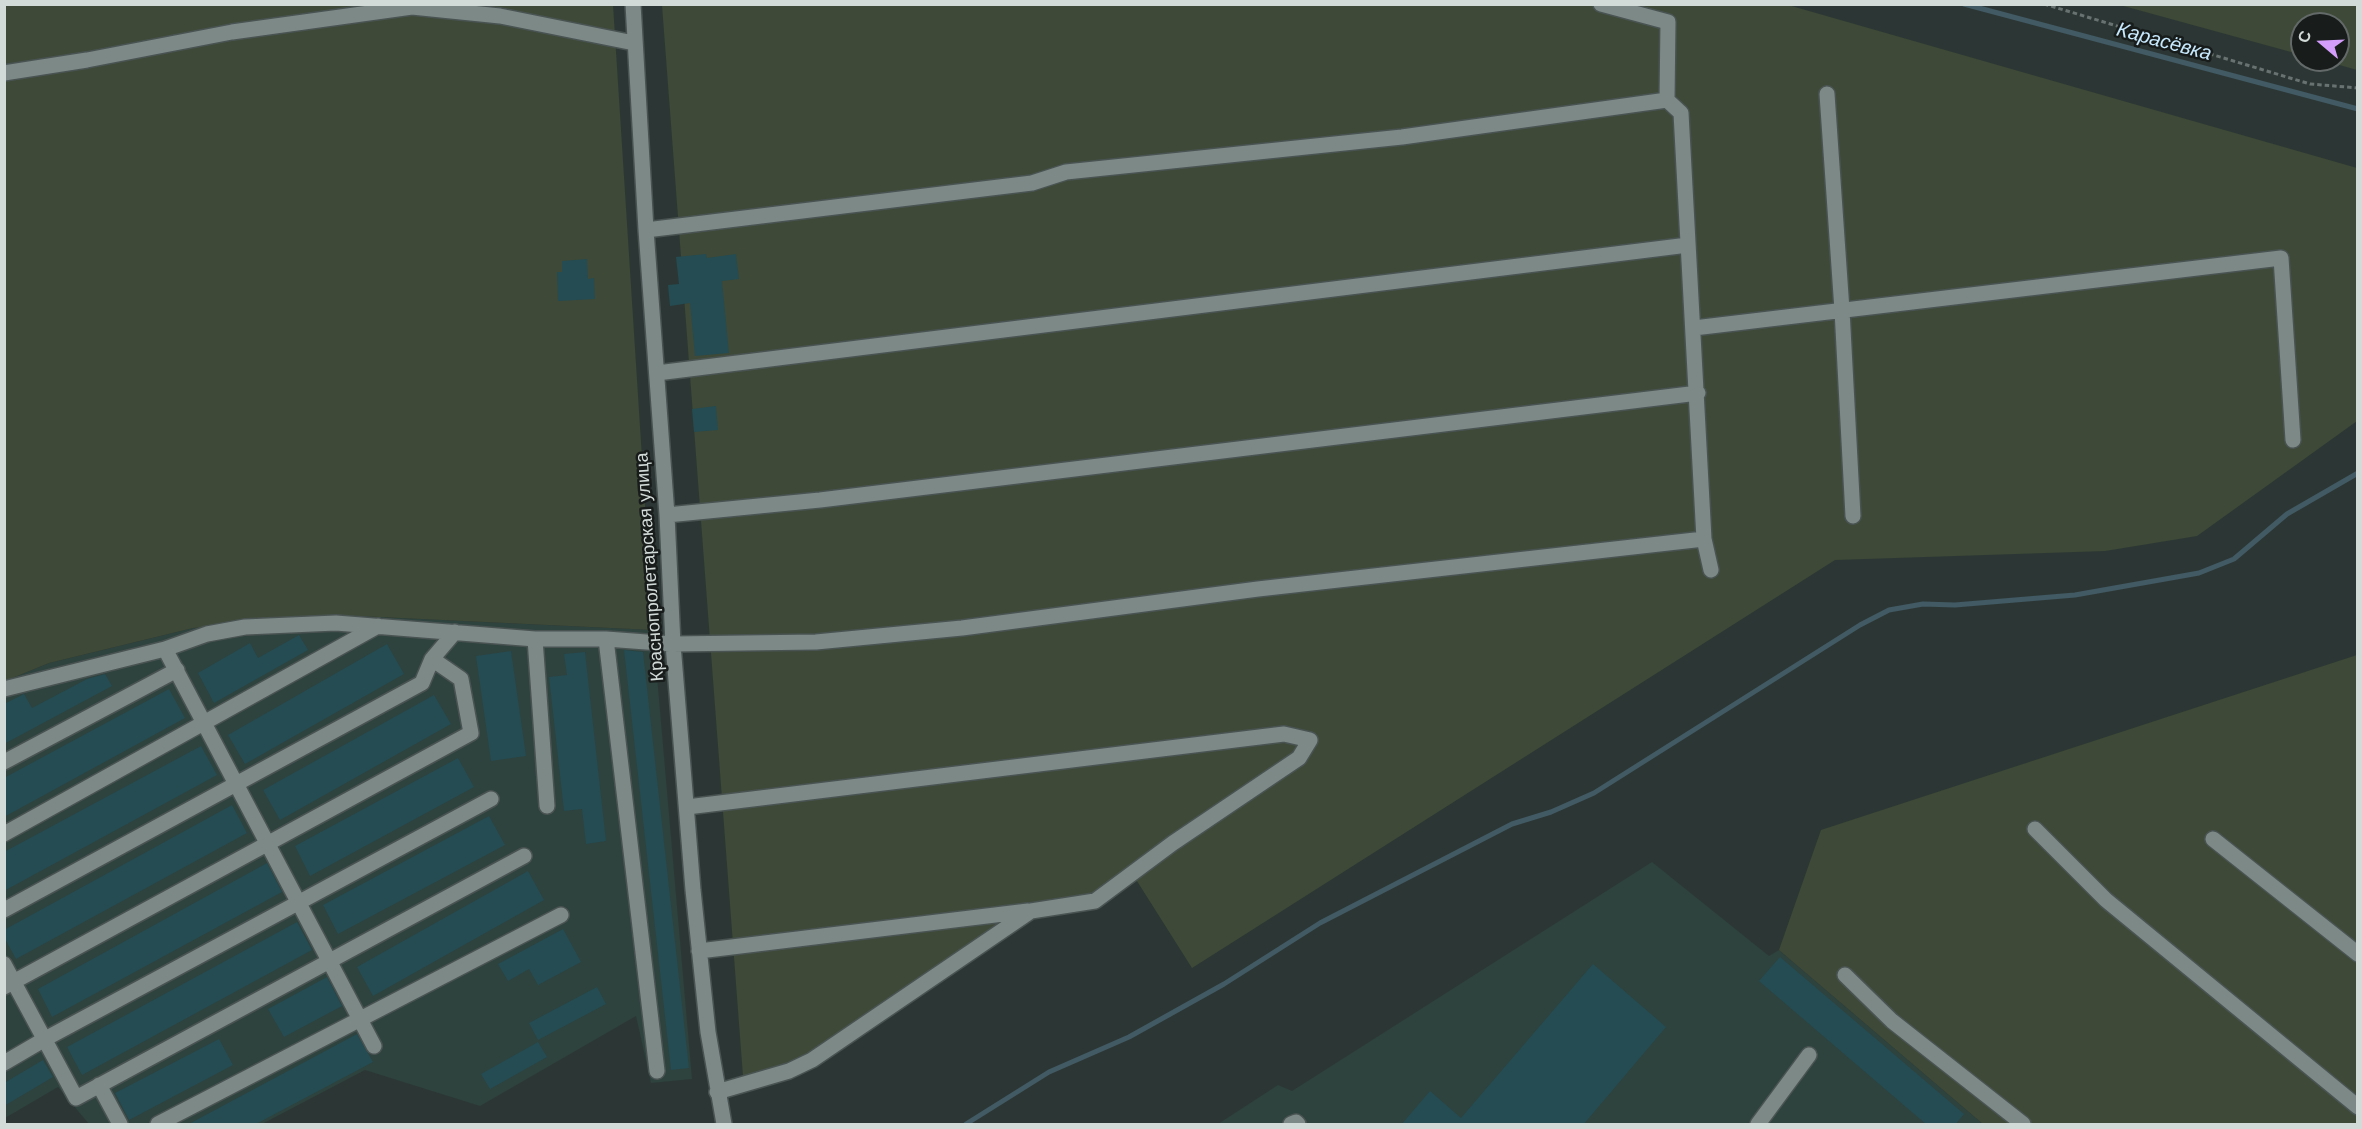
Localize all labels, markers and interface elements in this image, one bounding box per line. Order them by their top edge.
north arrow [2290,12,2350,72]
water label: Карасёвка [2114,18,2214,66]
text: С [2294,28,2315,45]
street label: Краснопролетарская улица [631,452,669,682]

